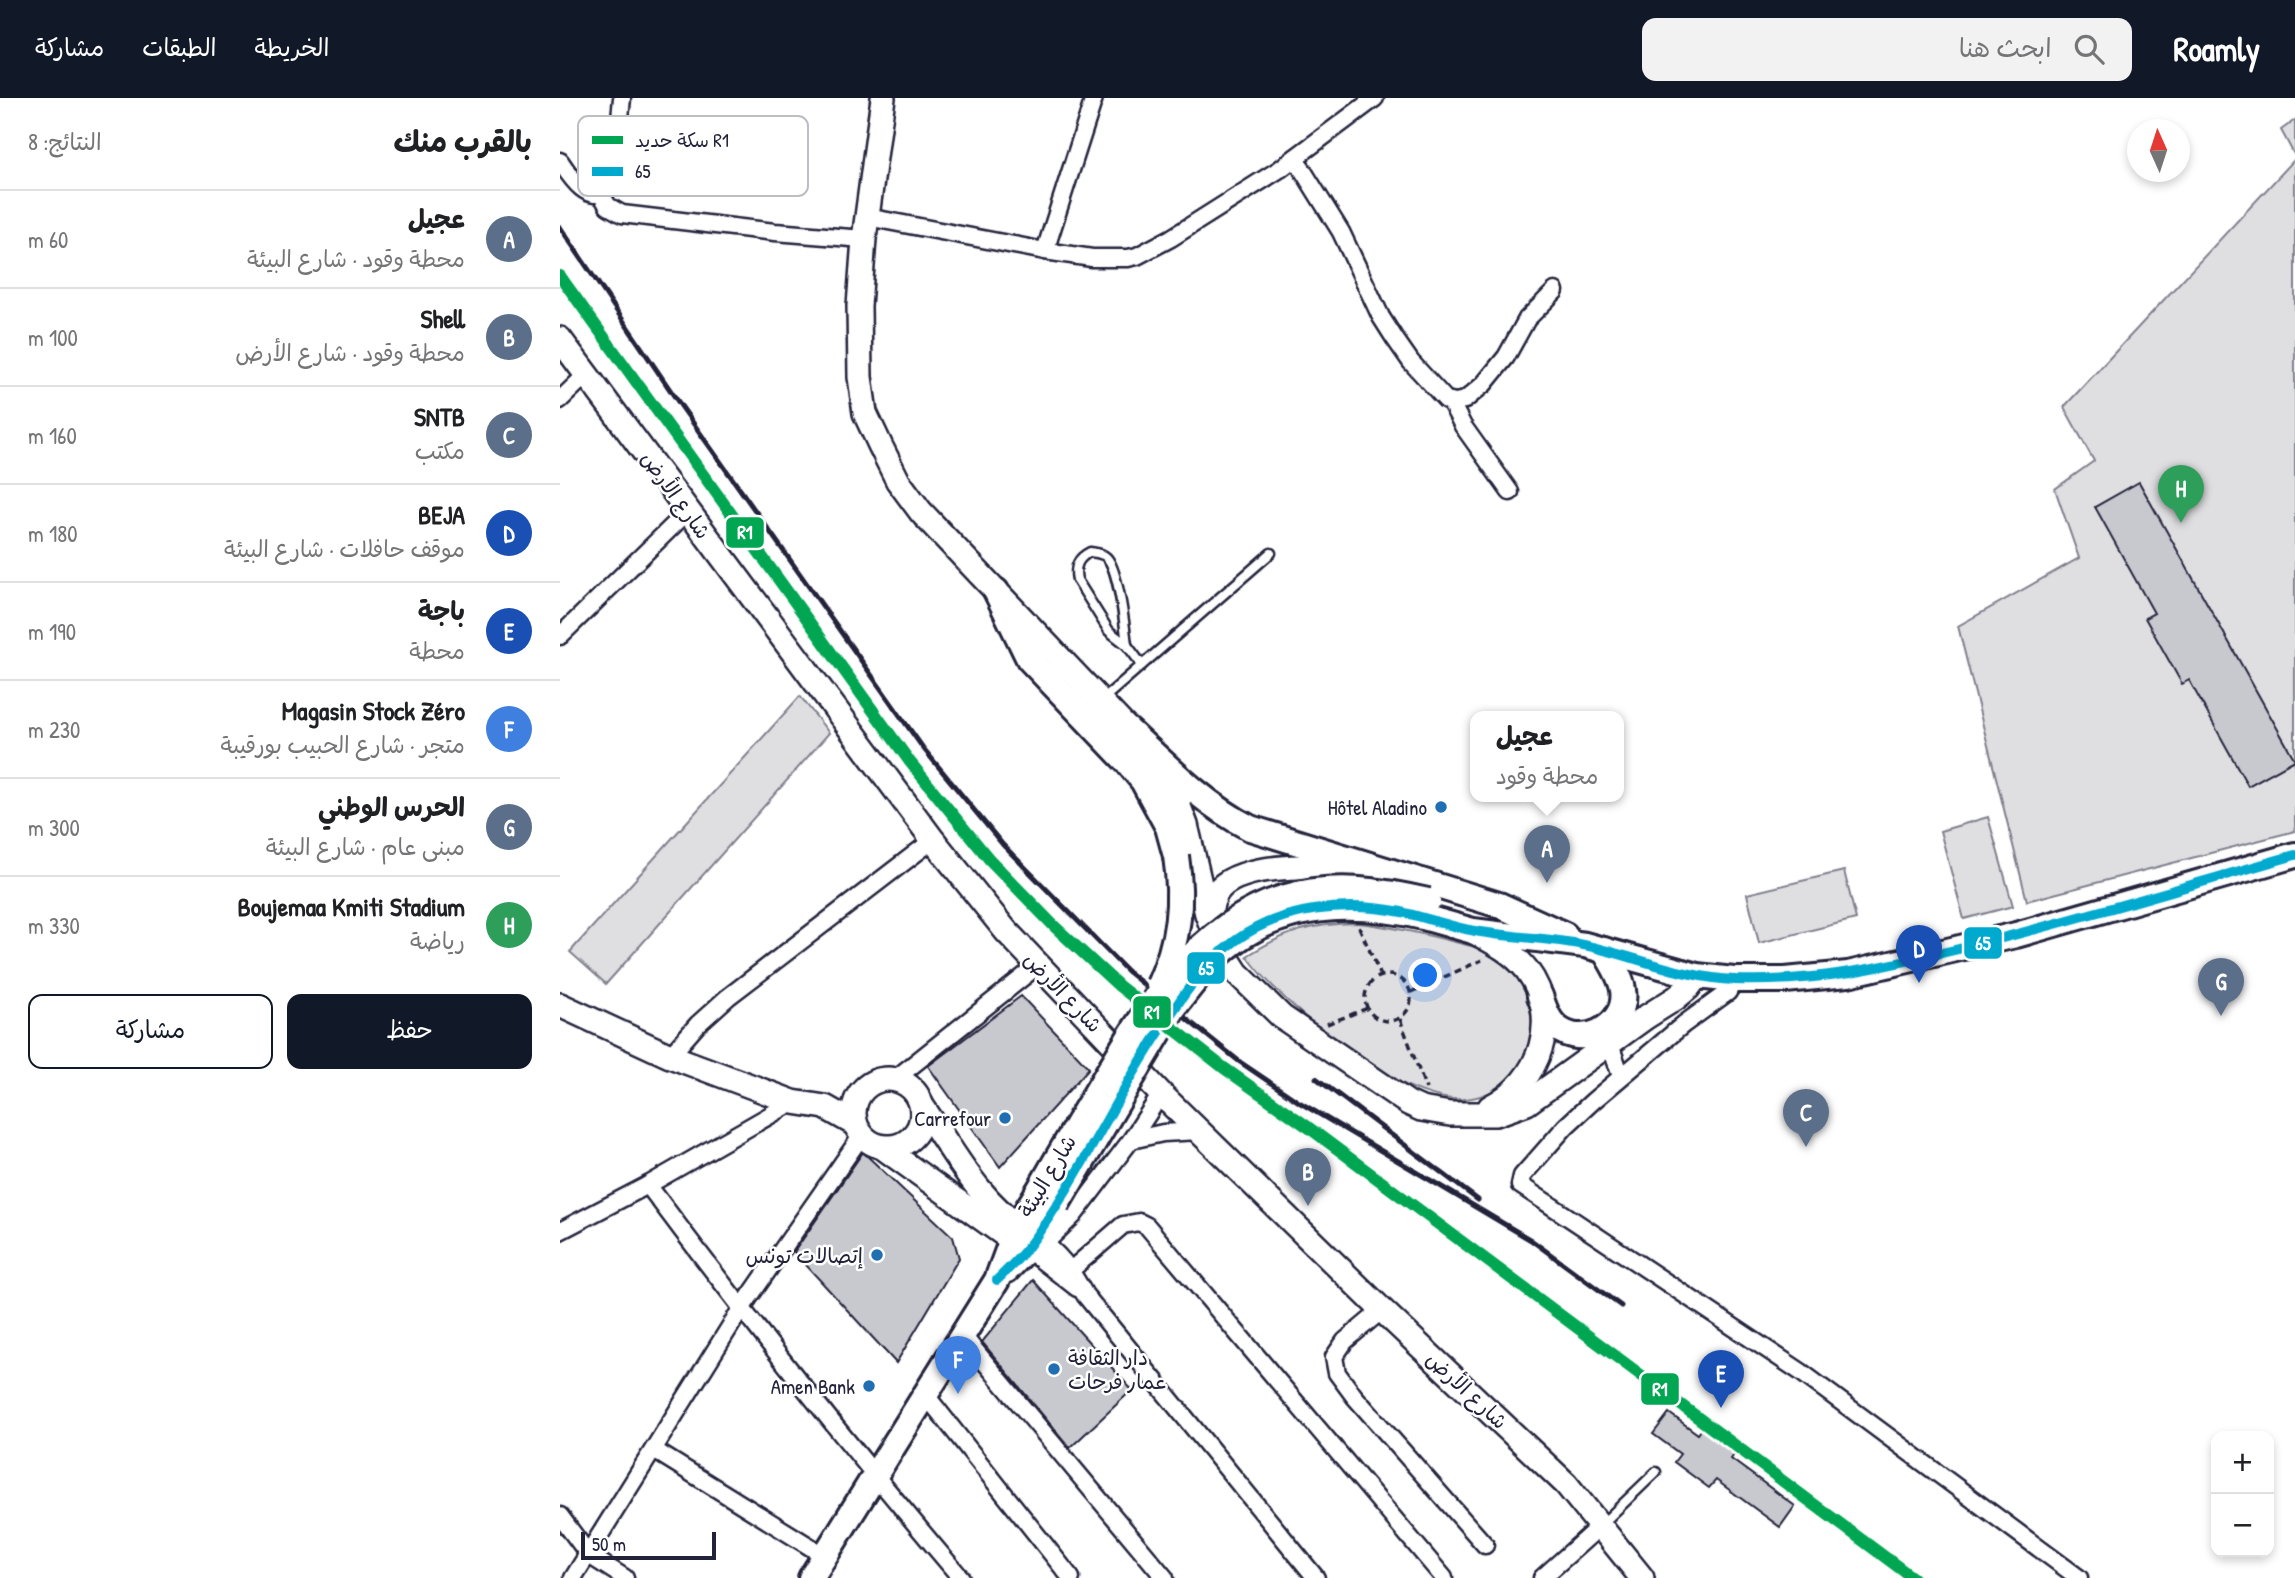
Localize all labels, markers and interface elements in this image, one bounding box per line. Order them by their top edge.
search box [1642,18,2132,81]
text: Roamly [2174,27,2260,71]
text: ابحث هنا [1959,30,2052,65]
icon: search [2070,30,2108,68]
text: مشاركة [35,31,104,63]
text: الطبقات [142,31,217,63]
text: الخريطة [255,31,329,63]
legend [578,116,808,196]
north arrow [2127,119,2190,182]
text: بالقرب منك [394,121,532,161]
text: النتائج: 8 [28,126,102,157]
text: سكة حديد R1 [635,127,729,153]
text: 65 [635,158,651,184]
text: عجيل [408,201,465,236]
text: 60 m [28,224,68,255]
text: A [503,224,515,255]
text: محطة وقود · شارع البيئة [247,243,465,274]
text: Shell [421,301,465,336]
text: 100 m [28,322,78,353]
text: B [503,322,515,353]
text: محطة وقود · شارع الأرض [235,337,465,368]
text: SNTB [414,399,465,434]
text: 160 m [28,420,77,451]
text: C [503,420,515,451]
text: مكتب [415,435,465,466]
street label: شارع الأرض [633,445,718,545]
pin: H [2158,465,2204,523]
text: BEJA [418,497,465,532]
line badge: R1 [725,516,765,549]
text: 180 m [28,518,78,549]
text: D [504,518,514,549]
text: R1 [737,519,753,545]
text: موقف حافلات · شارع البيئة [224,533,465,564]
text: باجة [418,593,465,628]
text: 190 m [28,616,76,647]
text: E [504,616,514,647]
text: محطة [409,635,465,666]
text: Magasin Stock Zéro [282,693,465,728]
popup [1470,711,1624,802]
text: 230 m [28,714,80,745]
text: F [505,714,513,745]
text: عجيل [1496,718,1553,753]
text: متجر · شارع الحبيب بورقيبة [220,729,465,760]
text: محطة وقود [1496,760,1598,791]
text: الحرس الوطني [318,789,465,824]
place label: Hôtel Aladino [1328,793,1427,822]
marker: Hôtel Aladino [1433,799,1449,815]
text: 300 m [28,812,80,843]
text: G [503,812,515,843]
pin: A [1524,825,1570,883]
text: مبنى عام · شارع البيئة [266,831,465,862]
text: Boujemaa Kmiti Stadium [237,889,465,924]
text: 330 m [28,910,80,941]
text: H [504,910,514,941]
text: رياضة [410,925,465,956]
pin: D [1896,925,1942,983]
line badge: 65 [1963,926,2003,960]
text: 65 [1975,930,1992,956]
street label: شارع الأرض [1016,945,1109,1039]
line badge: 65 [1186,951,1226,985]
text: 65 [1198,955,1215,981]
your location [1408,958,1442,992]
pin: G [2198,958,2244,1016]
button: مشاركة [28,994,273,1069]
button: حفظ [287,994,532,1069]
line badge: R1 [1132,995,1172,1029]
text: R1 [1144,999,1160,1025]
pin: C [1783,1089,1829,1147]
place label: Carrefour [914,1104,991,1133]
marker: Carrefour [997,1110,1013,1126]
street label: شارع البيئة [1011,1129,1084,1223]
pin: B [1285,1148,1331,1206]
place label: إتصالات تونس [745,1241,863,1270]
marker: إتصالات تونس [869,1247,885,1263]
pin: F [935,1336,981,1394]
place label: دار الثقافة عمار فرحات [1068,1343,1168,1396]
street label: شارع الأرض [1419,1345,1514,1436]
pin: E [1698,1350,1744,1408]
marker: دار الثقافة عمار فرحات [1046,1361,1062,1377]
place label: Amen Bank [771,1372,855,1401]
line badge: R1 [1640,1372,1680,1406]
text: R1 [1652,1376,1668,1402]
marker: Amen Bank [861,1378,877,1394]
map controls [2211,1431,2274,1557]
button: + [2211,1431,2274,1494]
button: − [2211,1494,2274,1557]
scale bar [581,1529,716,1561]
text: 50 m [592,1531,626,1557]

